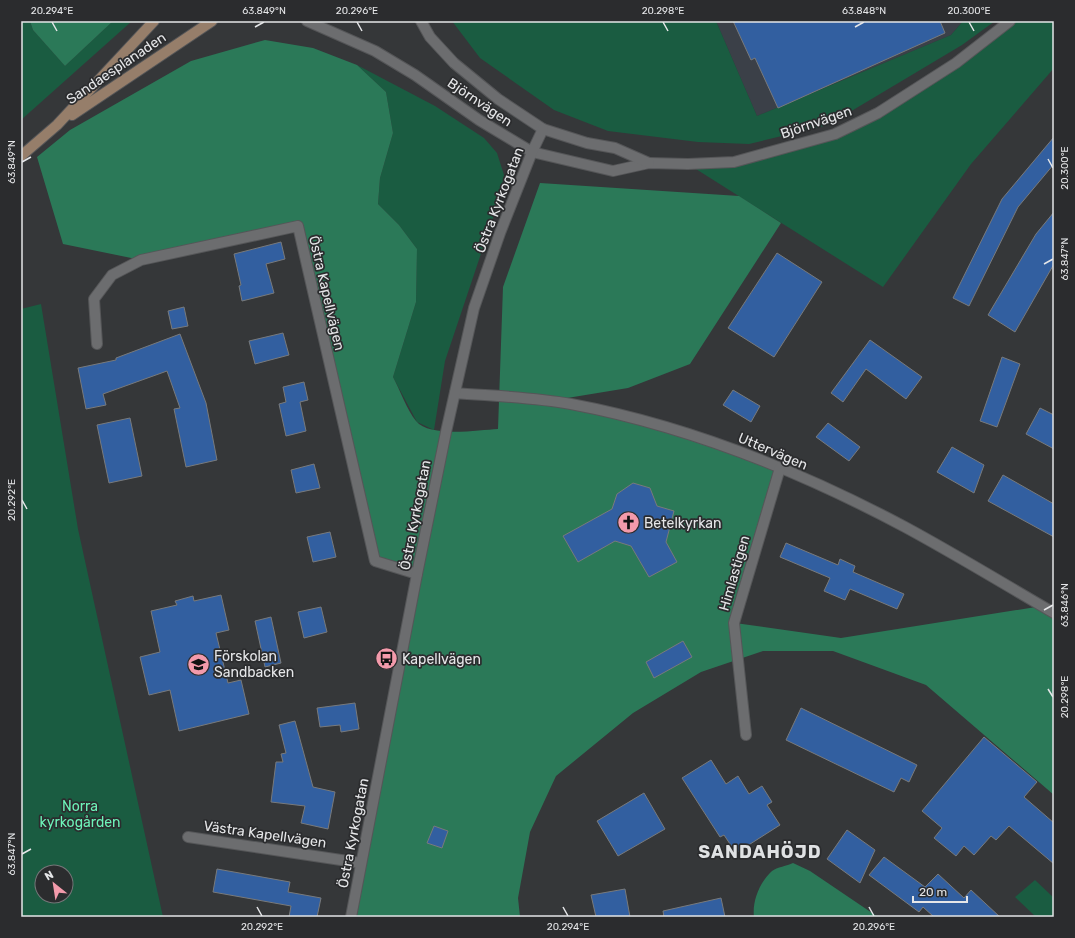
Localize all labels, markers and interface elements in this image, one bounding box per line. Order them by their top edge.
text: 20.294°E [31,5,73,17]
text: 63.849°N [242,5,286,17]
text: 20.296°E [336,5,378,17]
text: 20.298°E [642,5,684,17]
text: 63.848°N [842,5,886,17]
text: 20.300°E [947,5,991,17]
street label: Sandaesplanaden [63,29,169,108]
street label: Björnvägen [444,75,515,130]
street label: Björnvägen [778,102,854,143]
text: 63.849°N [6,140,18,184]
street label: Östra Kyrkogatan [471,145,527,255]
text: 20.300°E [1059,146,1071,190]
street label: Östra Kapellvägen [305,234,348,352]
text: 63.847°N [1059,238,1071,280]
street label: Uttervägen [736,429,810,474]
street label: Östra Kyrkogatan [396,459,435,572]
text: 20.292°E [6,479,18,521]
church icon: Betelkyrkan [615,510,641,536]
place label: Betelkyrkan [644,515,721,532]
street label: Himlastigen [716,533,753,613]
text: 63.846°N [1059,583,1071,627]
bus stop icon: Kapellvägen [374,646,400,672]
place label: Förskolan Sandbacken [214,648,294,681]
school or university icon: Förskolan Sandbacken [186,651,212,677]
place label: Kapellvägen [402,651,481,668]
text: 20.298°E [1059,676,1071,718]
street label: Östra Kyrkogatan [334,777,373,890]
park label: Norra kyrkogården [39,798,121,831]
street label: Västra Kapellvägen [202,817,328,852]
text: 63.847°N [6,833,18,875]
district label: SANDAHÖJD [698,841,822,863]
north arrow [34,864,74,904]
text: N [43,868,56,883]
scale bar [913,878,967,904]
text: 20 m [919,885,947,899]
text: 20.292°E [241,921,283,933]
text: 20.294°E [547,921,589,933]
text: 20.296°E [853,921,895,933]

